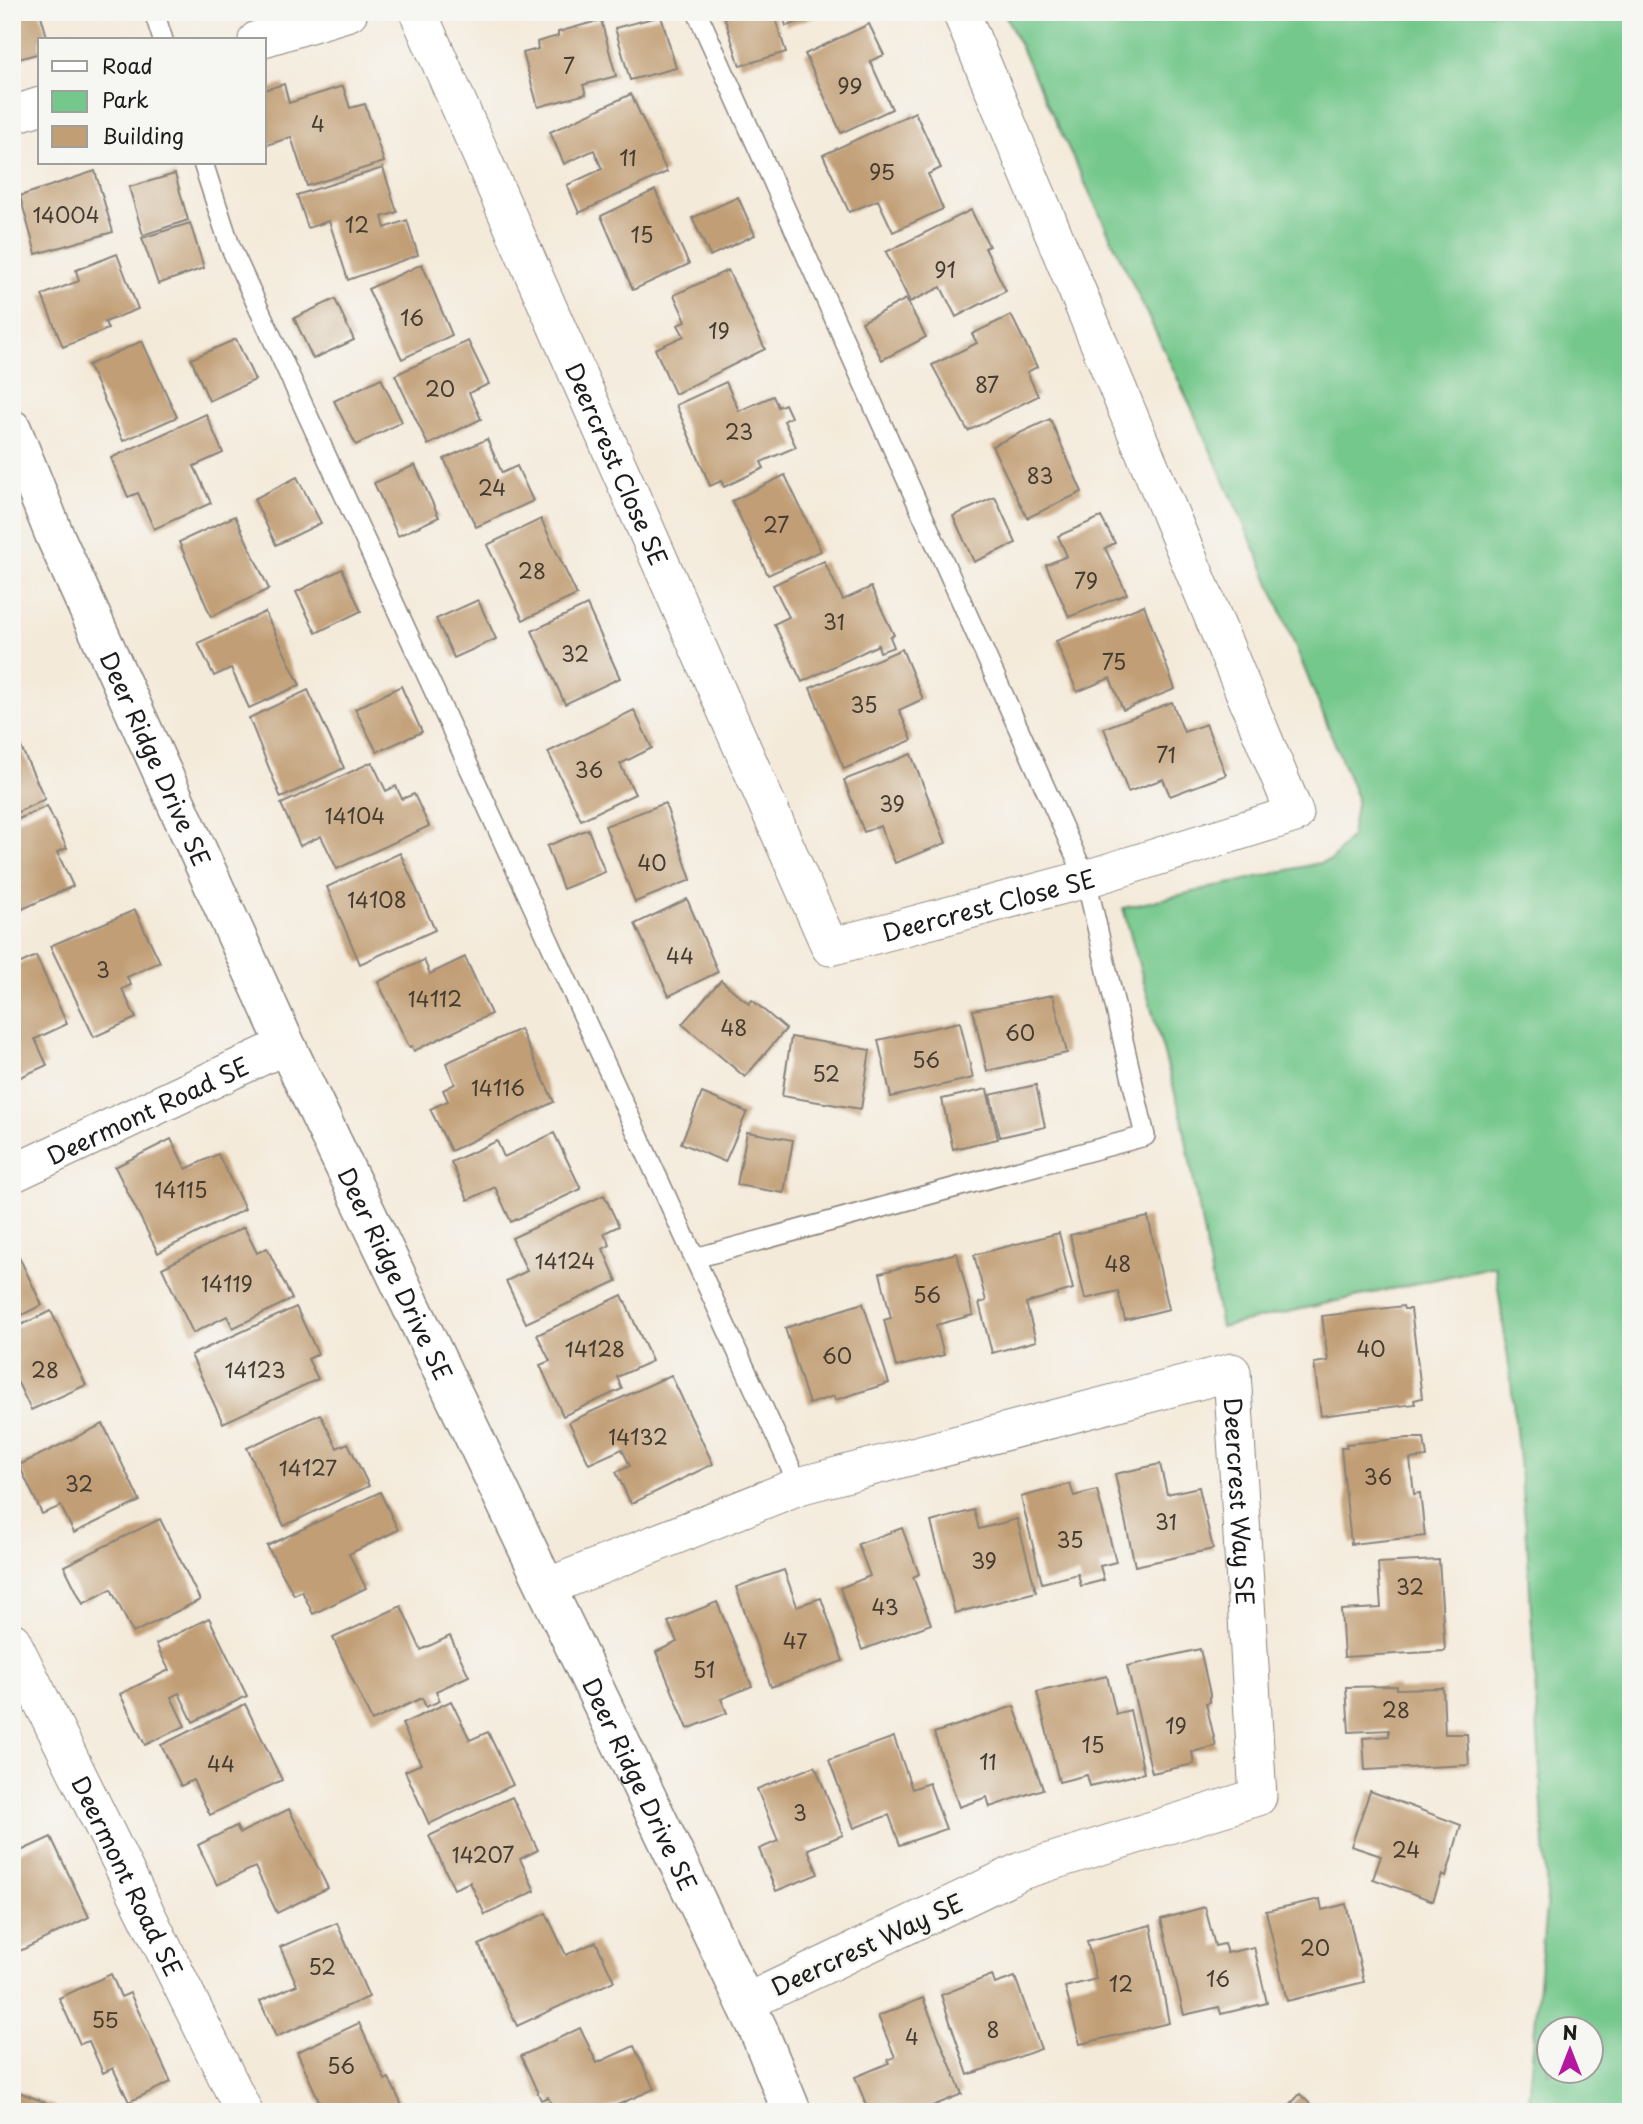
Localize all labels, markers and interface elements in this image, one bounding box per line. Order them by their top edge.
legend [38,38,266,164]
text: Road [102,49,153,81]
house number: 7 [563,49,575,81]
house number: 99 [837,69,863,101]
text: Park [102,83,149,115]
house number: 4 [311,107,325,139]
text: Building [102,119,184,151]
house number: 11 [619,141,637,173]
house number: 95 [869,155,895,187]
house number: 14004 [32,198,100,230]
house number: 12 [345,208,369,240]
house number: 15 [631,218,653,250]
house number: 91 [934,253,956,285]
house number: 16 [400,301,424,333]
house number: 19 [708,314,730,346]
street label: Deercrest Close SE [557,357,678,571]
house number: 87 [975,368,999,400]
house number: 20 [425,372,455,404]
house number: 23 [725,415,753,447]
house number: 83 [1027,459,1053,491]
house number: 24 [478,471,506,503]
house number: 27 [763,508,789,540]
house number: 28 [518,554,546,586]
house number: 79 [1074,564,1098,596]
house number: 31 [823,605,845,637]
house number: 32 [561,637,589,669]
street label: Deer Ridge Drive SE [92,645,221,872]
house number: 75 [1102,645,1126,677]
house number: 35 [851,688,877,720]
house number: 71 [1156,738,1176,770]
house number: 36 [575,753,603,785]
house number: 39 [879,787,905,819]
house number: 14104 [325,799,385,831]
house number: 40 [637,846,667,878]
street label: Deercrest Close SE [878,859,1100,950]
house number: 14108 [347,883,407,915]
house number: 44 [666,939,694,971]
house number: 3 [96,953,110,985]
house number: 14112 [408,982,462,1014]
house number: 48 [721,1011,747,1043]
house number: 60 [1005,1016,1035,1048]
house number: 56 [912,1043,940,1075]
street label: Deermont Road SE [41,1047,255,1173]
house number: 52 [812,1057,840,1089]
house number: 14116 [471,1071,525,1103]
street label: Deer Ridge Drive SE [329,1161,462,1386]
house number: 14115 [155,1173,207,1205]
house number: 14124 [535,1244,595,1276]
house number: 48 [1105,1247,1131,1279]
house number: 14119 [201,1267,253,1299]
house number: 56 [913,1278,941,1310]
house number: 14128 [565,1332,625,1364]
house number: 40 [1356,1332,1386,1364]
house number: 60 [822,1339,852,1371]
house number: 28 [31,1353,59,1385]
house number: 14123 [224,1353,286,1385]
street label: Deercrest Way SE [1216,1396,1264,1607]
house number: 14132 [608,1420,668,1452]
house number: 14127 [279,1451,337,1483]
house number: 36 [1364,1460,1392,1492]
house number: 32 [65,1467,93,1499]
house number: 31 [1155,1505,1177,1537]
house number: 35 [1057,1523,1083,1555]
house number: 39 [971,1544,997,1576]
house number: 32 [1396,1570,1424,1602]
house number: 43 [871,1590,899,1622]
house number: 47 [783,1624,807,1656]
house number: 51 [693,1653,715,1685]
street label: Deer Ridge Drive SE [574,1671,707,1897]
house number: 28 [1382,1693,1410,1725]
house number: 19 [1165,1709,1187,1741]
house number: 15 [1082,1728,1104,1760]
house number: 11 [979,1745,997,1777]
house number: 44 [207,1747,235,1779]
street label: Deermont Road SE [63,1769,192,1983]
house number: 3 [793,1796,807,1828]
house number: 24 [1392,1833,1420,1865]
house number: 14207 [452,1838,514,1870]
street label: Deercrest Way SE [765,1884,969,2004]
house number: 20 [1300,1931,1330,1963]
house number: 52 [308,1950,336,1982]
house number: 16 [1206,1962,1230,1994]
house number: 12 [1109,1967,1133,1999]
house number: 55 [91,2003,119,2035]
house number: 8 [986,2013,1000,2045]
north arrow [1534,2016,1604,2086]
text: N [1562,2018,1578,2046]
house number: 4 [905,2020,919,2052]
house number: 56 [327,2049,355,2081]

